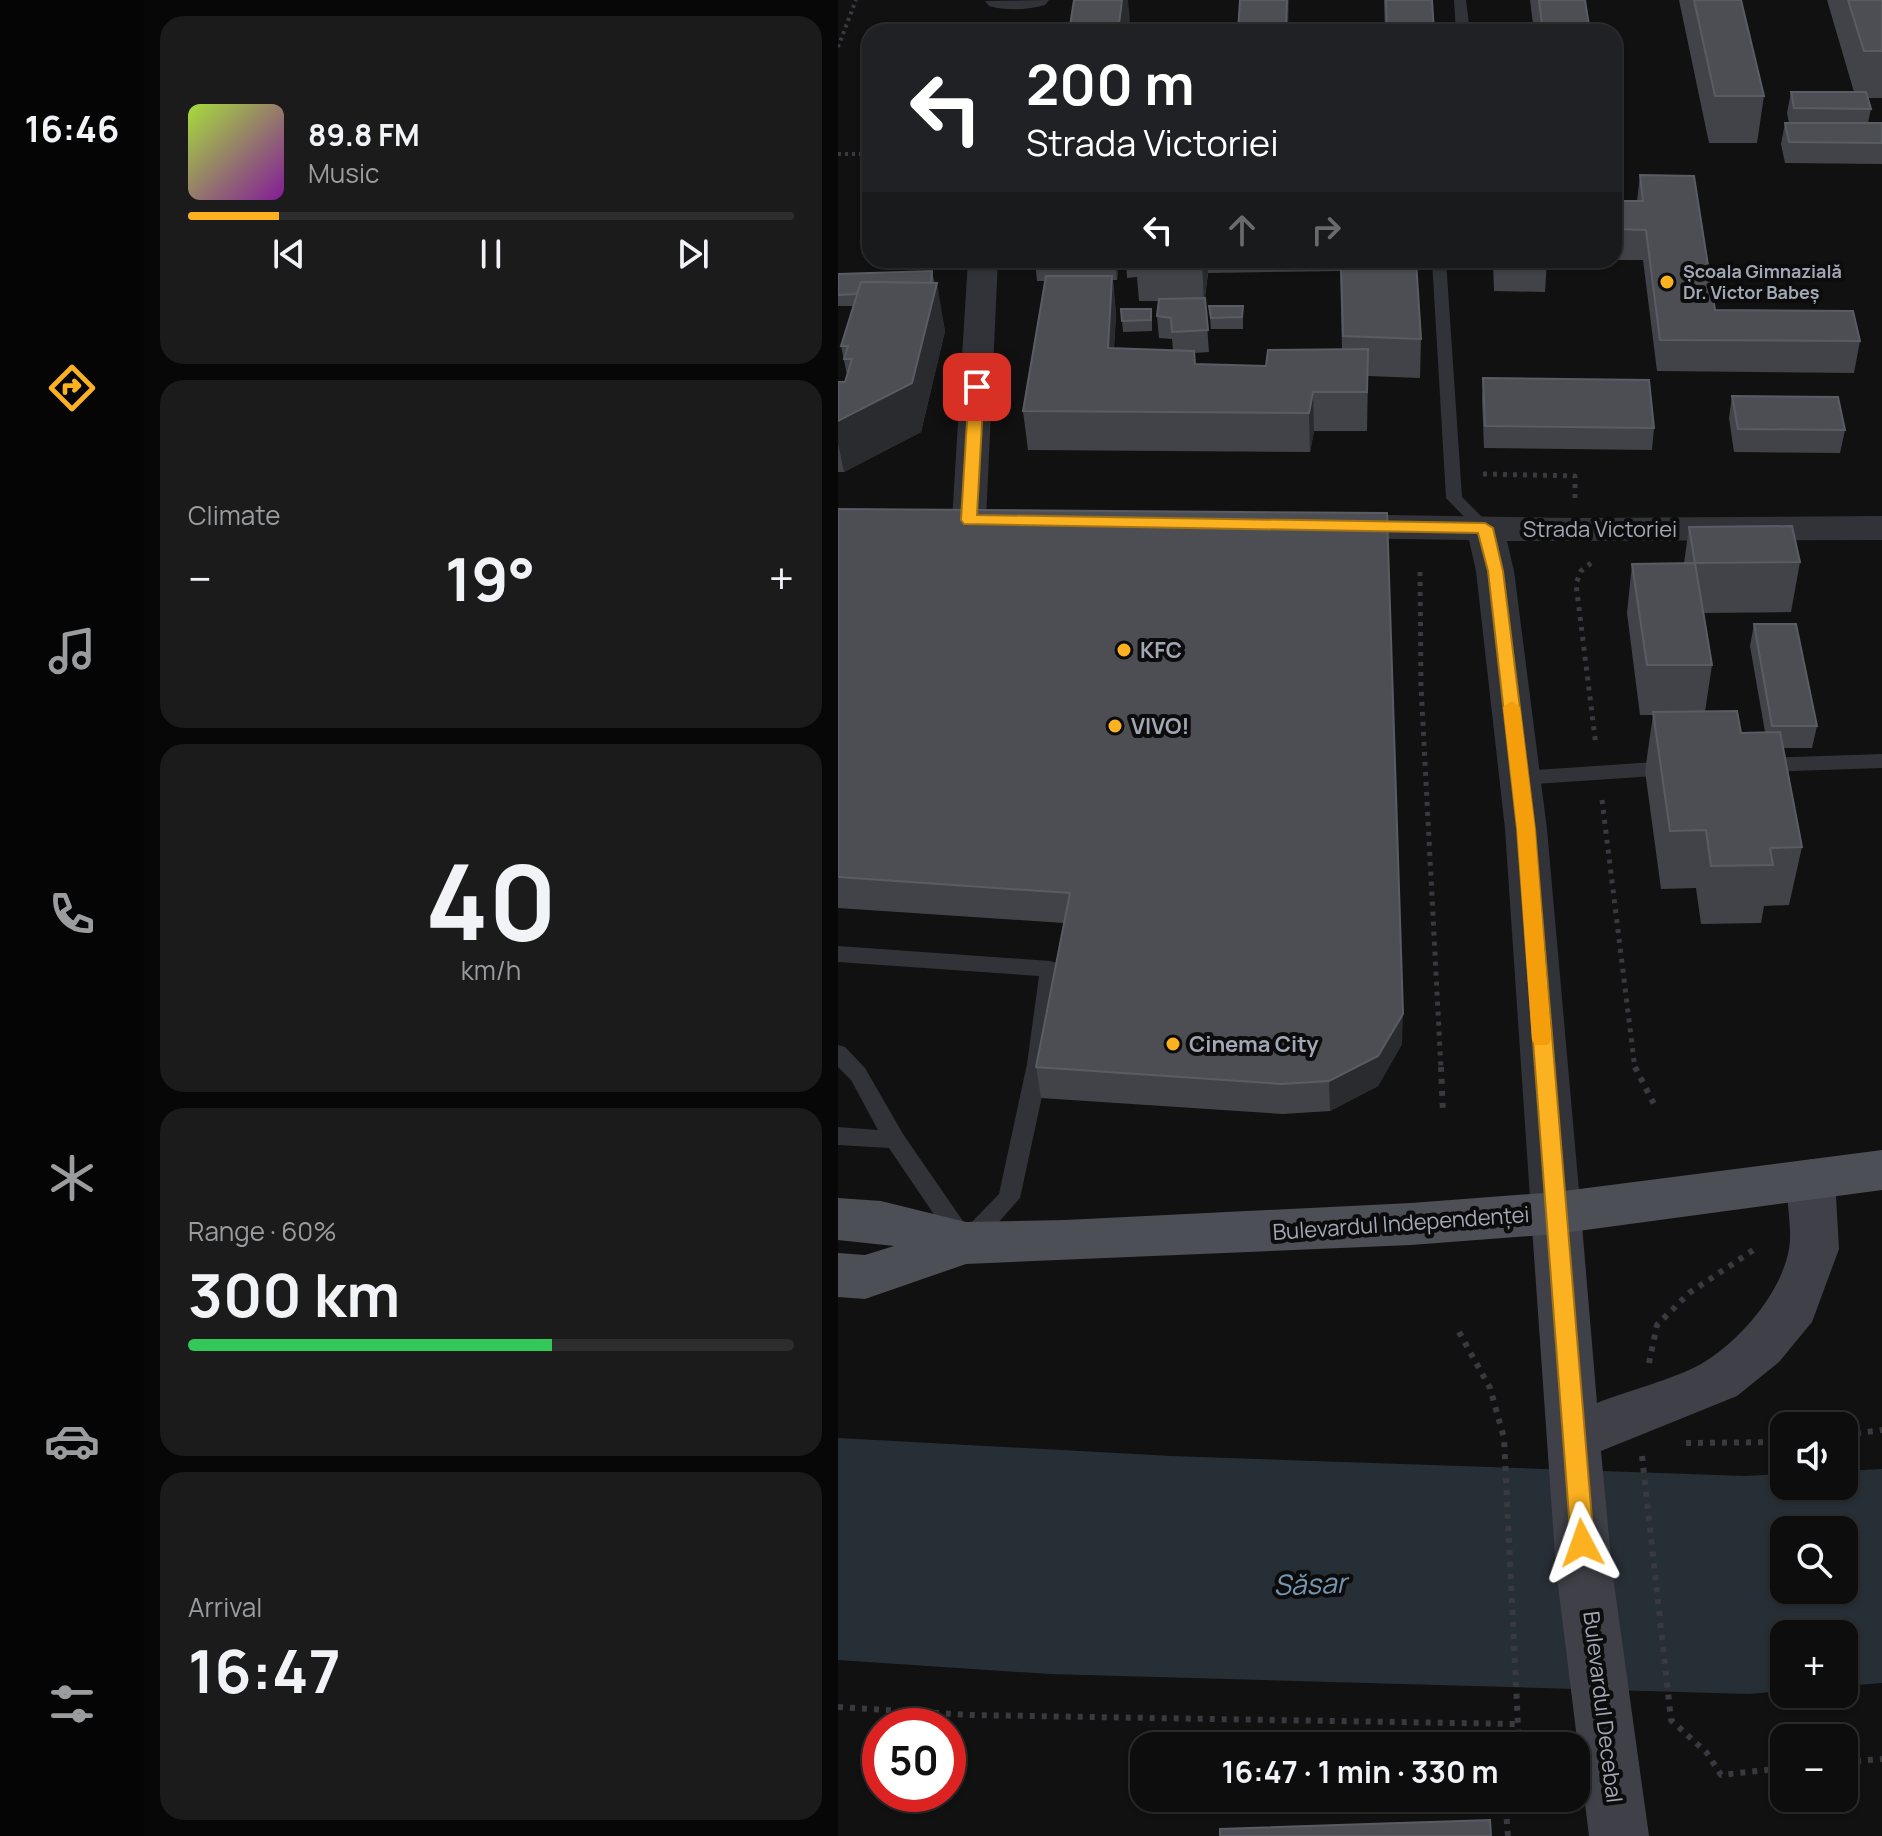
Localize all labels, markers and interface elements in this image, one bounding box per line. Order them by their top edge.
text: 200 m [1026,45,1195,122]
icon: left [894,56,998,160]
text: 16:46 [25,104,119,153]
text: 89.8 FM [308,114,420,155]
text: Strada Victoriei [1026,118,1279,167]
text: Music [308,155,379,191]
icon: left [1136,208,1180,252]
icon: ahead [1220,208,1264,252]
icon: right [1304,208,1348,252]
icon: previous [267,232,311,276]
icon: pause [469,232,513,276]
icon: next [671,232,715,276]
place label: Școala Gimnazială Dr. Victor Babeș [1683,259,1842,304]
marker: Școala Gimnazială Dr. Victor Babeș [1658,273,1676,291]
pin [943,353,1011,421]
icon: directions [44,360,100,416]
icon: arrive [955,365,999,409]
text: Climate [188,497,280,533]
street label: Strada Victoriei [1523,514,1677,544]
text: 19° [445,537,535,619]
text: − [188,548,212,608]
text: + [769,548,794,608]
icon: music [44,623,100,679]
place label: KFC [1140,635,1182,665]
marker: KFC [1115,641,1133,659]
place label: VIVO! [1131,711,1189,741]
marker: VIVO! [1106,717,1124,735]
text: 40 [425,829,557,971]
icon: phone [44,886,100,942]
text: km/h [461,952,521,988]
place label: Cinema City [1189,1029,1319,1059]
marker: Cinema City [1164,1035,1182,1053]
icon: climate [44,1150,100,1206]
street label: Bulevardul Independenței [1272,1199,1530,1247]
text: Range · 60% [188,1213,337,1249]
text: 300 km [188,1253,400,1335]
map controls [1770,1412,1858,1812]
button: sound [1770,1412,1858,1500]
icon: car [44,1413,100,1469]
position arrow [1540,1501,1624,1585]
button: search [1770,1516,1858,1604]
water label: Săsar [1273,1563,1351,1603]
text: Arrival [188,1589,262,1625]
street label: Bulevardul Decebal [1576,1609,1630,1805]
button: + [1770,1620,1858,1708]
text: 16:47 [188,1629,341,1711]
icon: filters [44,1676,100,1732]
speed limit sign: 50 [862,1708,966,1812]
button: − [1770,1724,1858,1812]
text: 16:47 · 1 min · 330 m [1221,1751,1499,1792]

